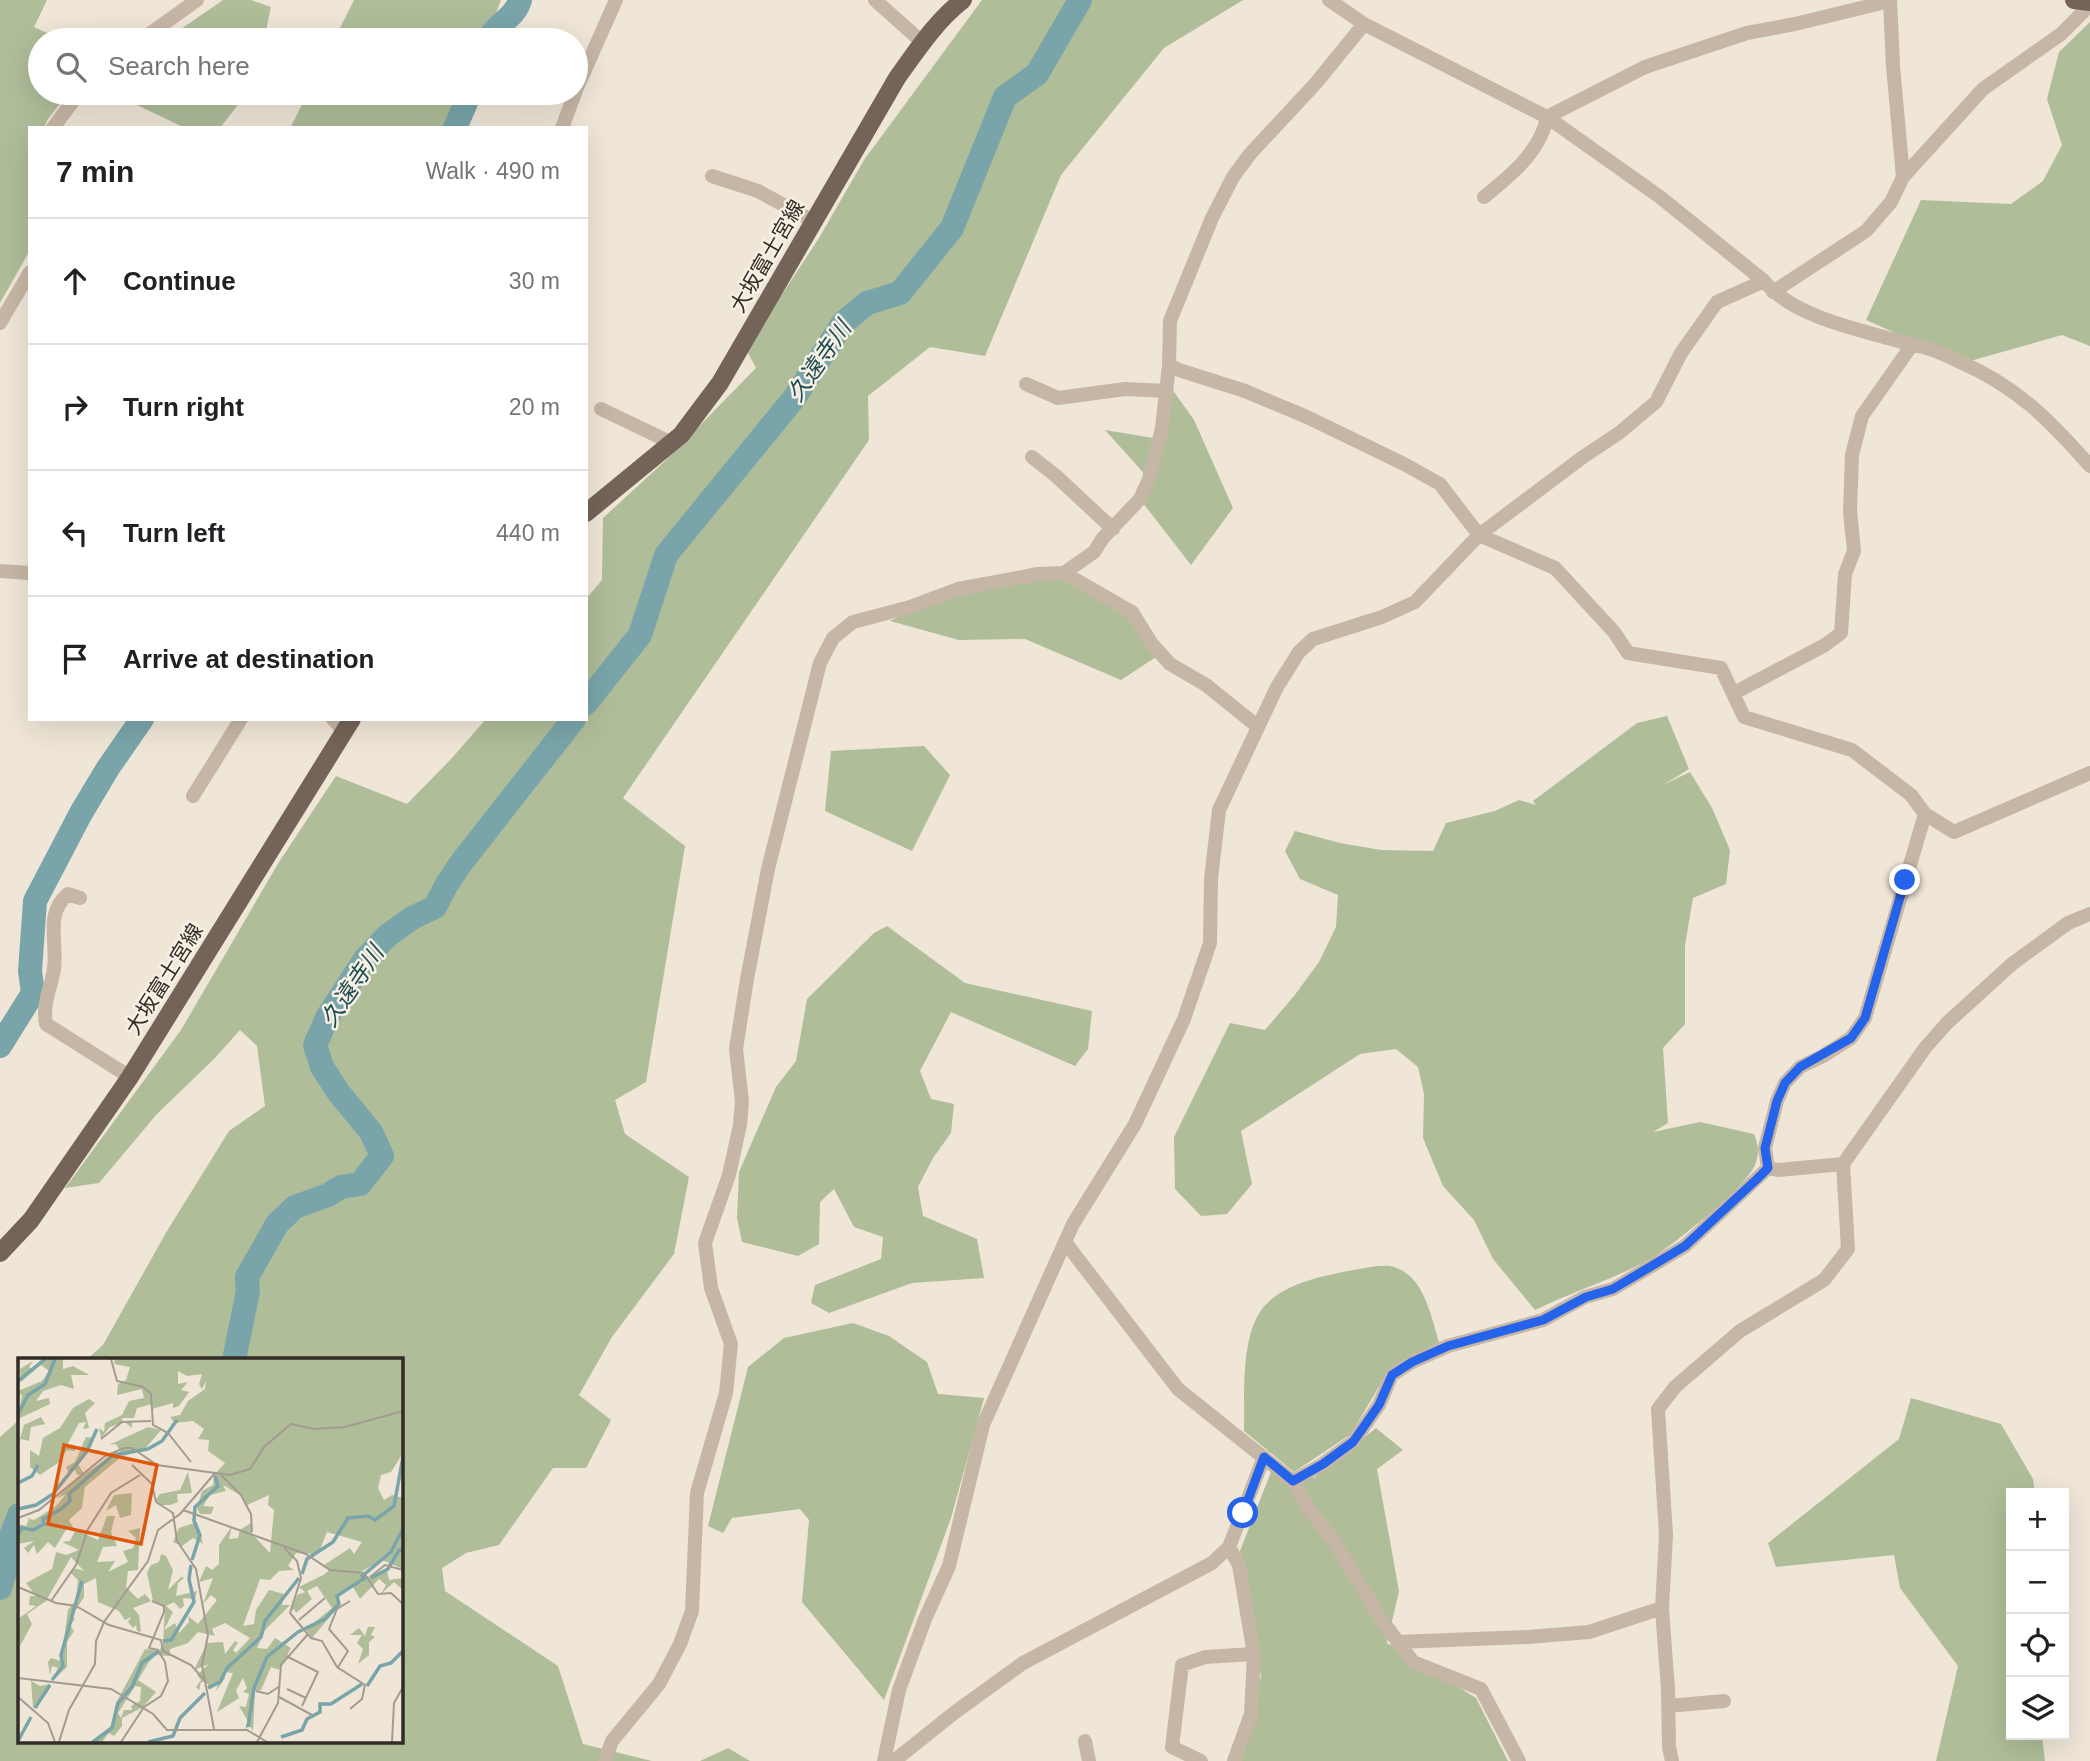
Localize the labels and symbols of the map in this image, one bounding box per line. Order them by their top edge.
street label: 大坂富士宮線 [726,196,808,316]
water label: 久遠寺川 [782,313,858,406]
route end [1889,864,1920,895]
street label: 大坂富士宮線 [121,919,207,1039]
water label: 久遠寺川 [315,938,390,1031]
inset map [18,1358,402,1744]
route start [1227,1497,1258,1528]

